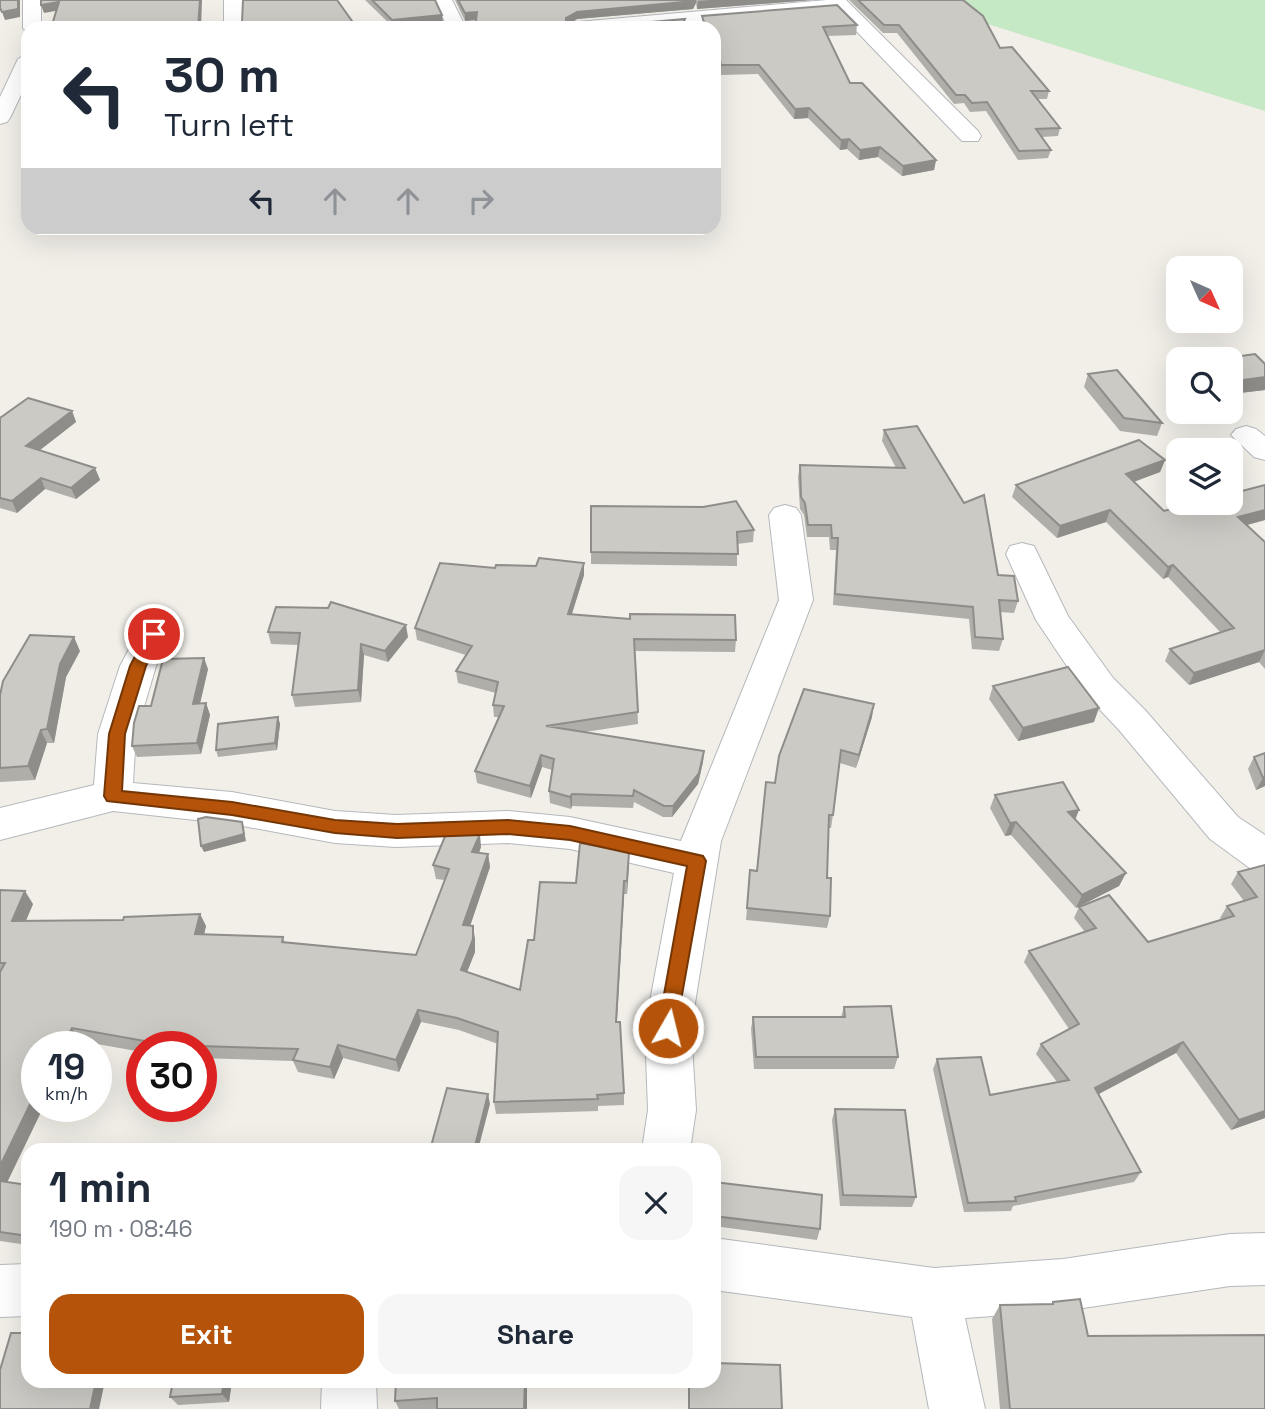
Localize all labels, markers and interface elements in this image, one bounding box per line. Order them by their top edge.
text: 30 m [164,44,280,106]
icon: left [49,49,140,140]
text: Turn left [164,105,294,145]
icon: left [243,182,281,220]
icon: ahead [316,182,354,220]
icon: ahead [389,182,427,220]
icon: right [462,182,500,220]
north arrow [1166,256,1242,332]
map controls [1166,256,1243,515]
button: search [1166,347,1243,424]
button: layers [1166,438,1243,515]
pin [124,604,184,664]
icon: arrive [135,615,173,653]
position arrow [631,991,705,1065]
speed limit sign: 30 [126,1031,217,1122]
text: 19 [48,1045,85,1089]
text: km/h [45,1082,88,1105]
text: 1 min [49,1161,152,1214]
button: close [619,1166,693,1240]
text: 190 m · 08:46 [49,1214,193,1244]
button: Exit [49,1294,364,1374]
button: Share [378,1294,693,1374]

